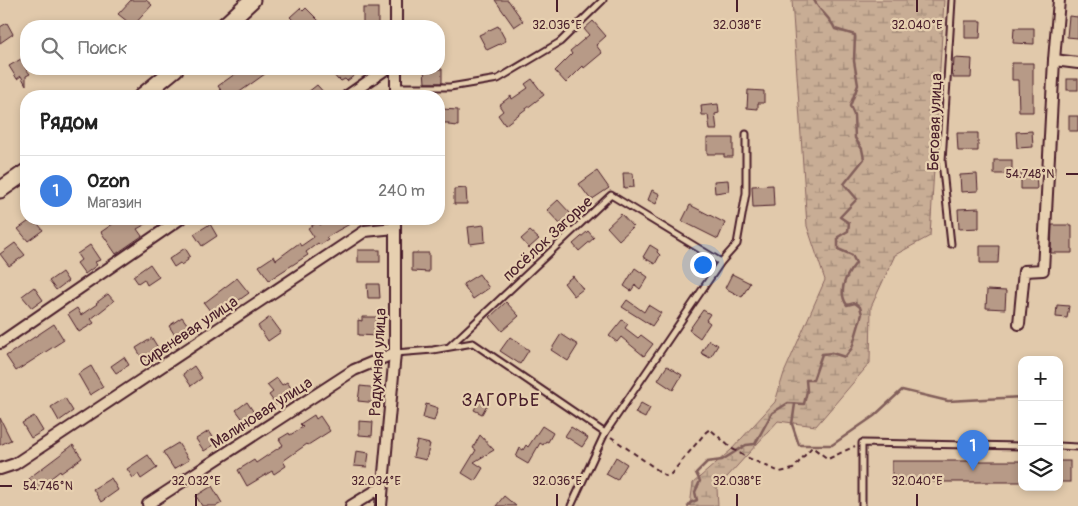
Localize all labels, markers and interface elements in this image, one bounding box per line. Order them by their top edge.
text: 32.036°E [532,18,582,33]
text: 32.038°E [713,18,761,33]
text: 32.040°E [892,18,942,33]
search box [20,20,445,75]
icon: search [38,34,66,62]
text: Поиск [78,36,128,60]
street label: Беговая улица [923,73,947,171]
text: Рядом [40,109,98,136]
text: 54.748°N [1006,167,1054,182]
text: Ozon [87,169,130,193]
text: 1 [53,181,59,201]
text: 240 m [378,181,425,201]
street label: посёлок Загорье [498,192,597,286]
text: Магазин [87,193,142,213]
your location [690,252,716,278]
street label: Сиреневая улица [136,292,242,372]
street label: Радужная улица [365,307,391,417]
map controls [1018,356,1063,491]
button: + [1018,356,1063,401]
street label: Малиновая улица [207,373,316,453]
district label: ЗАГОРЬЕ [462,389,540,412]
button: − [1018,401,1063,446]
pin: 1 [957,430,989,471]
button: layers [1018,446,1063,491]
text: 32.032°E [171,474,221,489]
text: 32.034°E [351,474,401,489]
text: 32.036°E [532,474,582,489]
text: 32.038°E [713,474,761,489]
text: 32.040°E [892,474,942,489]
text: 54.746°N [23,479,73,494]

